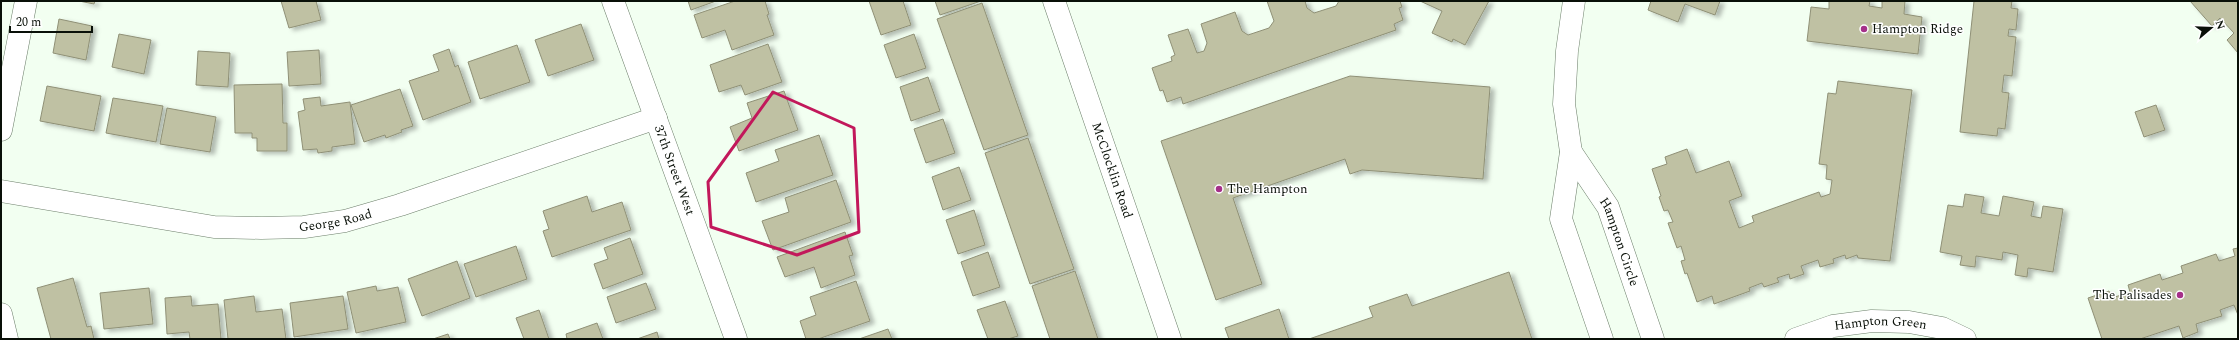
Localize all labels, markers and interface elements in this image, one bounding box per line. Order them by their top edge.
scale bar [10,8,92,34]
north arrow [2191,8,2231,48]
text: 20 m [16,13,41,32]
text: N [2210,18,2229,32]
place label: Hampton Ridge [1872,19,1963,39]
marker: Hampton Ridge [1859,24,1869,34]
street label: McClocklin Road [1086,120,1138,221]
street label: 37th Street West [649,122,700,218]
place label: The Hampton [1227,179,1308,199]
marker: The Hampton [1214,184,1224,194]
street label: Hampton Circle [1594,193,1644,289]
street label: George Road [299,204,374,237]
place label: The Palisades [2093,285,2172,305]
marker: The Palisades [2175,290,2185,300]
street label: Hampton Green [1833,311,1929,336]

